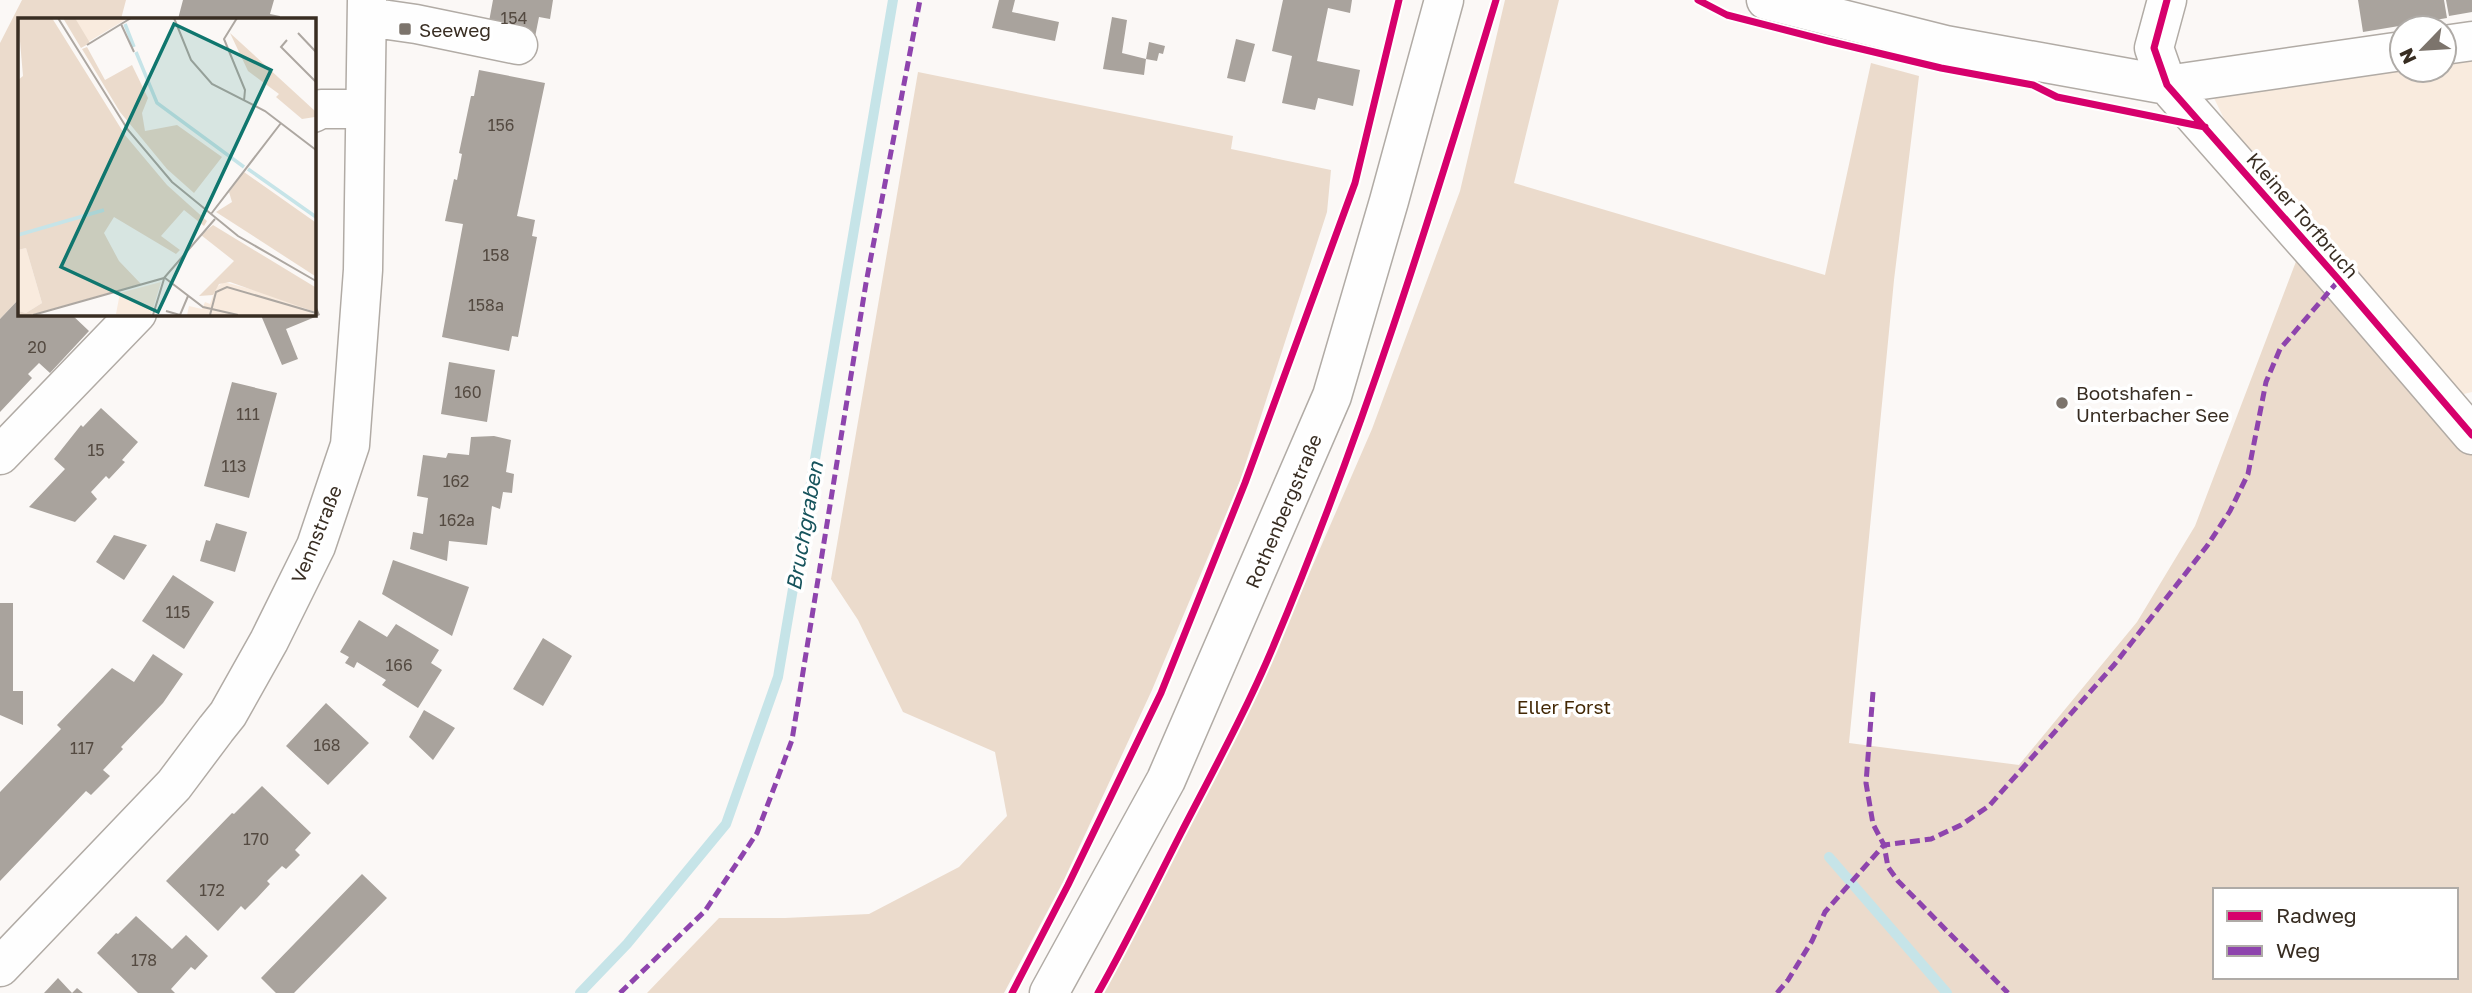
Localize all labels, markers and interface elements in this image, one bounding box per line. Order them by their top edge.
house number: 154 [501,8,527,28]
north arrow [2388,14,2458,84]
inset map [18,18,315,315]
place label: Seeweg [419,18,491,41]
marker: Seeweg [397,21,413,37]
text: N [2394,45,2421,68]
house number: 156 [488,115,514,135]
street label: Kleiner Torfbruch [2242,148,2364,282]
house number: 158 [483,245,509,265]
house number: 158a [468,295,504,315]
house number: 20 [27,337,47,357]
place label: Bootshafen - Unterbacher See [2076,381,2229,426]
house number: 160 [454,382,482,402]
marker: Bootshafen - Unterbacher See [2054,395,2070,411]
house number: 111 [236,404,260,424]
street label: Rothenbergstraße [1240,430,1326,592]
house number: 15 [87,440,105,460]
house number: 113 [222,456,246,476]
water label: Bruchgraben [780,459,828,592]
house number: 162 [443,471,469,491]
street label: Vennstraße [286,482,346,586]
house number: 162a [439,510,475,530]
house number: 115 [166,602,190,622]
house number: 166 [385,655,413,675]
park label: Eller Forst [1517,695,1611,718]
house number: 168 [313,735,341,755]
house number: 117 [70,738,94,758]
house number: 170 [243,829,269,849]
house number: 172 [199,880,225,900]
legend [2213,888,2458,979]
text: Radweg [2276,902,2357,928]
text: Weg [2276,937,2320,963]
house number: 178 [131,950,157,970]

